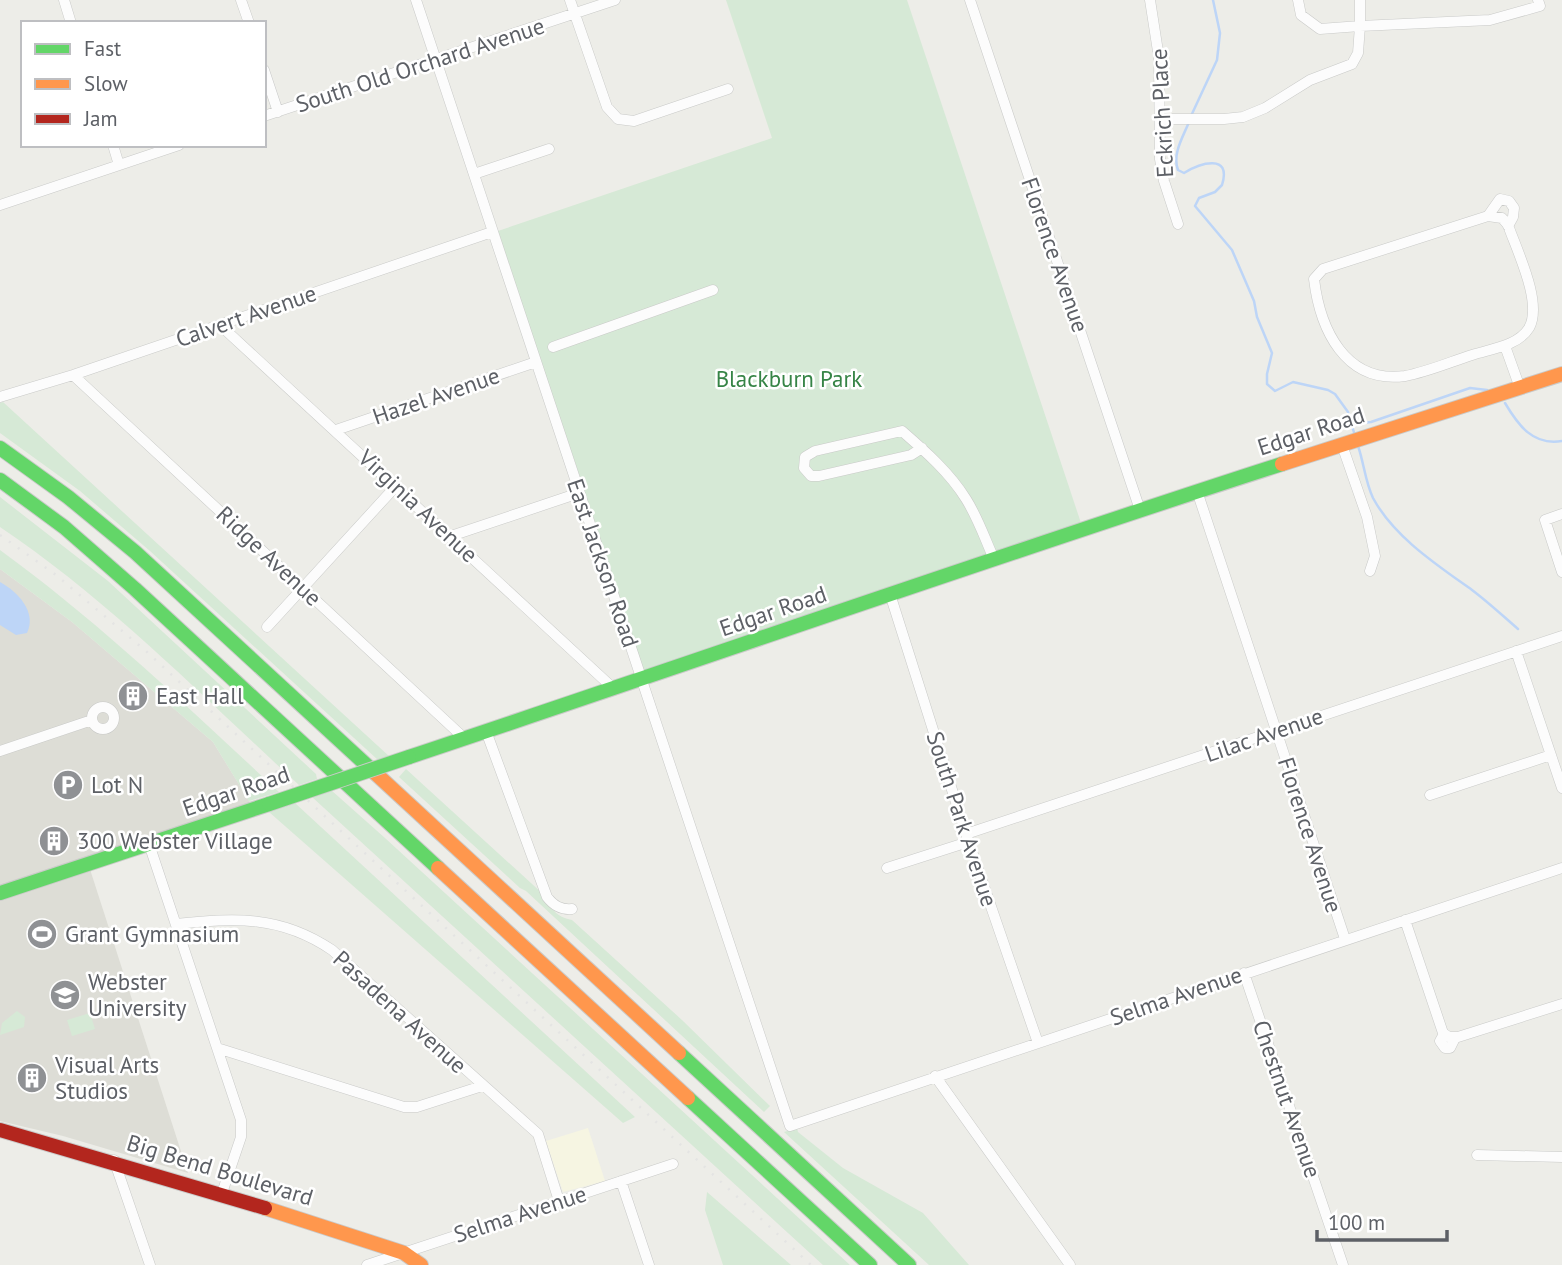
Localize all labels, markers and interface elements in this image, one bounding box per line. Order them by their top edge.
street label: South Old Orchard Avenue [292,11,548,118]
legend [21,21,266,147]
text: Fast [84,35,121,62]
street label: Eckrich Place [1144,48,1179,178]
text: Slow [84,70,128,97]
text: Jam [83,105,118,132]
street label: Florence Avenue [1015,174,1096,336]
street label: Calvert Avenue [172,278,320,353]
street label: Hazel Avenue [369,360,503,431]
park label: Blackburn Park [716,364,862,393]
street label: Edgar Road [1254,400,1368,461]
street label: Virginia Avenue [352,442,484,568]
street label: East Jackson Road [561,475,646,651]
street label: Ridge Avenue [211,500,328,612]
street label: Edgar Road [716,579,830,642]
building icon: East Hall [116,679,150,713]
place label: East Hall [156,681,244,710]
street label: Lilac Avenue [1201,701,1327,768]
street label: South Park Avenue [921,728,1004,910]
street label: Florence Avenue [1272,753,1349,916]
street label: Edgar Road [179,759,293,822]
parking icon: Lot N [51,768,85,802]
place label: Lot N [91,770,143,799]
building icon: 300 Webster Village [37,824,71,858]
place label: 300 Webster Village [77,826,273,855]
sports icon: Grant Gymnasium [25,917,59,951]
place label: Grant Gymnasium [65,919,239,948]
street label: Pasadena Avenue [328,944,473,1079]
street label: Selma Avenue [1106,959,1246,1032]
place label: Webster University [88,967,187,1022]
school or university icon: Webster University [48,978,82,1012]
street label: Chestnut Avenue [1247,1016,1328,1182]
place label: Visual Arts Studios [54,1050,159,1105]
building icon: Visual Arts Studios [15,1061,49,1095]
street label: Big Bend Boulevard [124,1127,317,1212]
street label: Selma Avenue [450,1178,590,1249]
scale bar [1317,1198,1446,1242]
text: 100 m [1328,1209,1385,1236]

